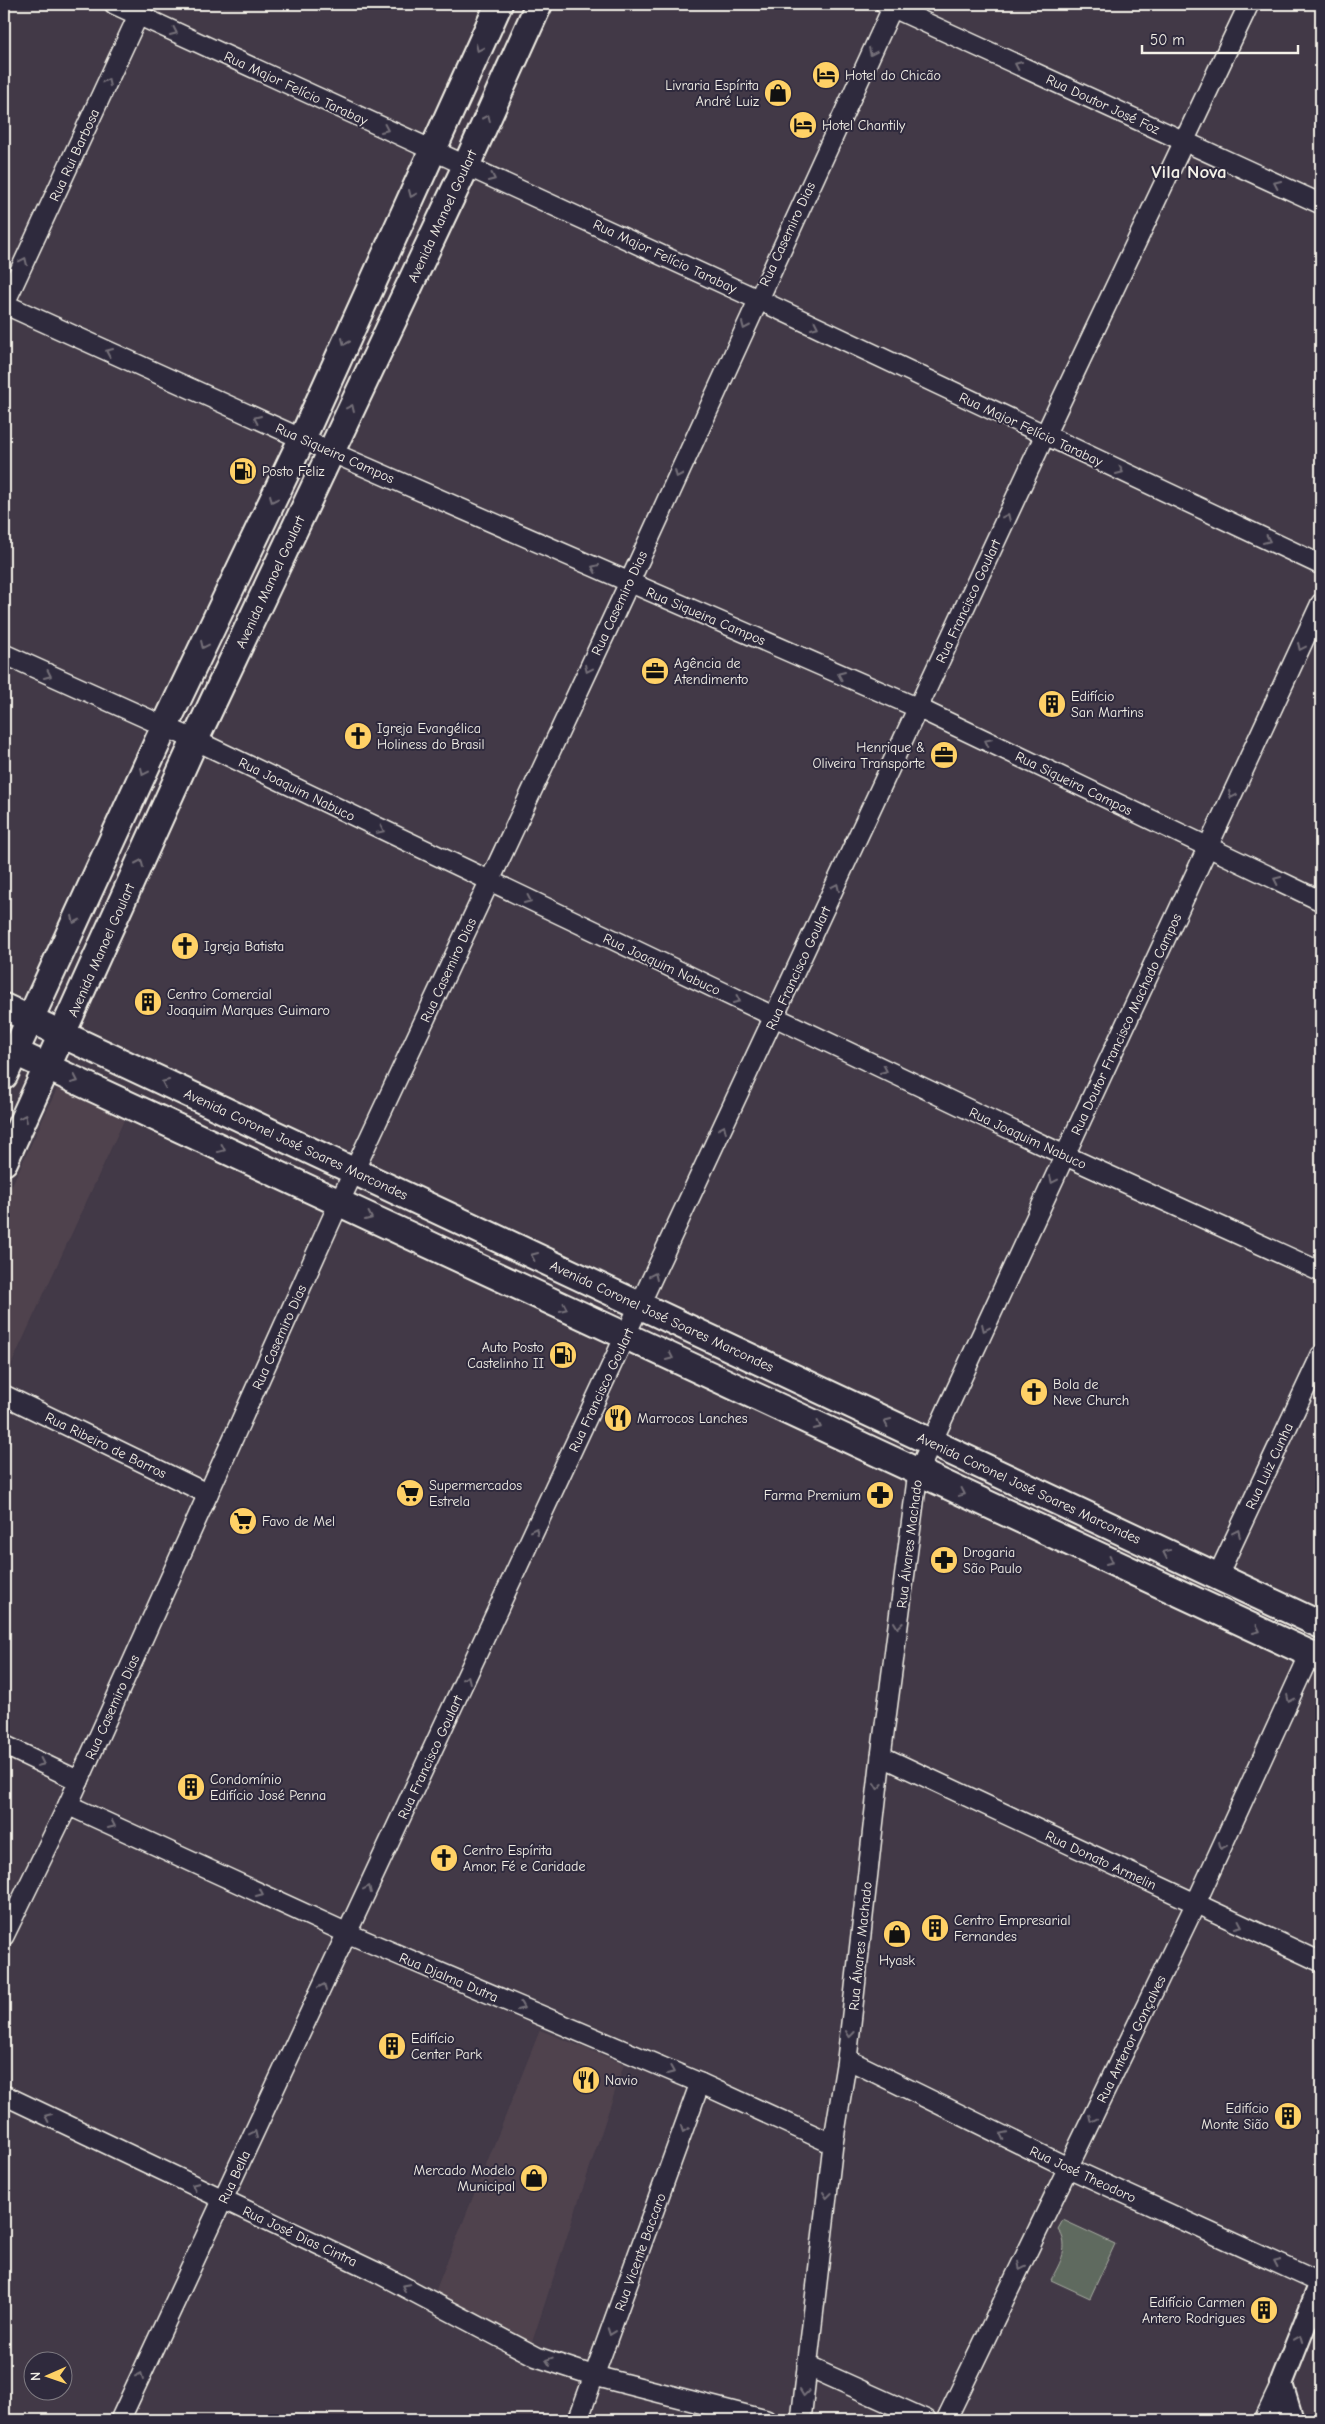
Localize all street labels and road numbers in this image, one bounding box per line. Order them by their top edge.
street label: Rua Major Felício Tarabay [221,48,371,130]
street label: Rua Doutor José Foz [1043,71,1162,138]
street label: Rua Rui Barbosa [46,106,103,204]
street label: Avenida Manoel Goulart [404,146,481,285]
street label: Rua Casemiro Dias [756,179,819,289]
street label: Rua Major Felício Tarabay [590,216,740,298]
street label: Rua Major Felício Tarabay [956,389,1106,471]
street label: Rua Siqueira Campos [273,420,397,487]
street label: Avenida Manoel Goulart [232,512,309,651]
street label: Rua Francisco Goulart [932,536,1005,666]
street label: Rua Casemiro Dias [588,548,651,658]
street label: Rua Siqueira Campos [644,584,768,649]
street label: Rua Siqueira Campos [1013,748,1135,819]
street label: Rua Joaquim Nabuco [236,754,358,825]
street label: Avenida Manoel Goulart [64,880,139,1020]
street label: Rua Francisco Goulart [762,903,835,1033]
street label: Rua Doutor Francisco Machado Campos [1067,910,1186,1138]
street label: Rua Casemiro Dias [417,915,480,1025]
street label: Rua Joaquim Nabuco [600,930,723,999]
street label: Avenida Coronel José Soares Marcondes [181,1085,410,1204]
street label: Rua Joaquim Nabuco [966,1104,1089,1173]
street label: Avenida Coronel José Soares Marcondes [547,1257,776,1376]
street label: Rua Casemiro Dias [249,1282,310,1392]
street label: Rua Francisco Goulart [565,1325,638,1455]
street label: Rua Ribeiro de Barros [42,1409,169,1482]
street label: Rua Luiz Cunha [1242,1420,1297,1512]
street label: Avenida Coronel José Soares Marcondes [914,1429,1143,1548]
street label: Rua Álvares Machado [893,1479,926,1609]
street label: Rua Casemiro Dias [82,1652,143,1762]
street label: Rua Francisco Goulart [394,1692,467,1822]
street label: Rua Donato Armelin [1043,1827,1159,1894]
street label: Rua Álvares Machado [845,1881,876,2011]
street label: Rua Djalma Dutra [397,1949,501,2006]
street label: Rua Antenor Gonçalves [1093,1972,1170,2106]
street label: Rua José Theodoro [1027,2142,1139,2207]
street label: Rua Bella [215,2148,254,2206]
street label: Rua Vicente Baccaro [611,2191,670,2313]
street label: Rua José Dias Cintra [240,2202,360,2270]

